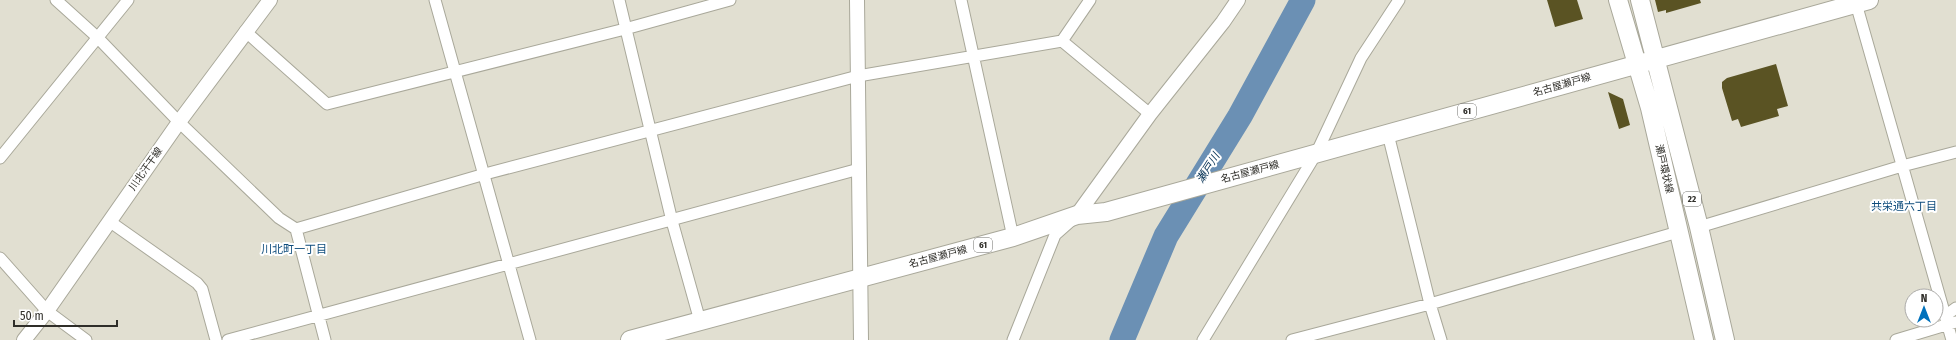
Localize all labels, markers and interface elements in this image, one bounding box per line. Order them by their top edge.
street label: 名古屋瀬戸線 [1532,71,1592,99]
road number: 61 [1458,104,1476,118]
street label: 瀬戸環状線 [1653,143,1675,195]
street label: 川北汗干線 [127,145,165,193]
water label: 瀬戸川 [1194,150,1223,185]
street label: 名古屋瀬戸線 [1219,158,1281,186]
road number: 22 [1683,192,1701,206]
district label: 共栄通六丁目 [1871,200,1937,213]
road number: 61 [974,238,992,252]
district label: 川北町一丁目 [261,243,327,256]
street label: 名古屋瀬戸線 [907,243,969,271]
north arrow [1904,288,1944,328]
text: N [1921,292,1927,305]
scale bar [14,302,117,328]
text: 50 m [20,309,44,323]

